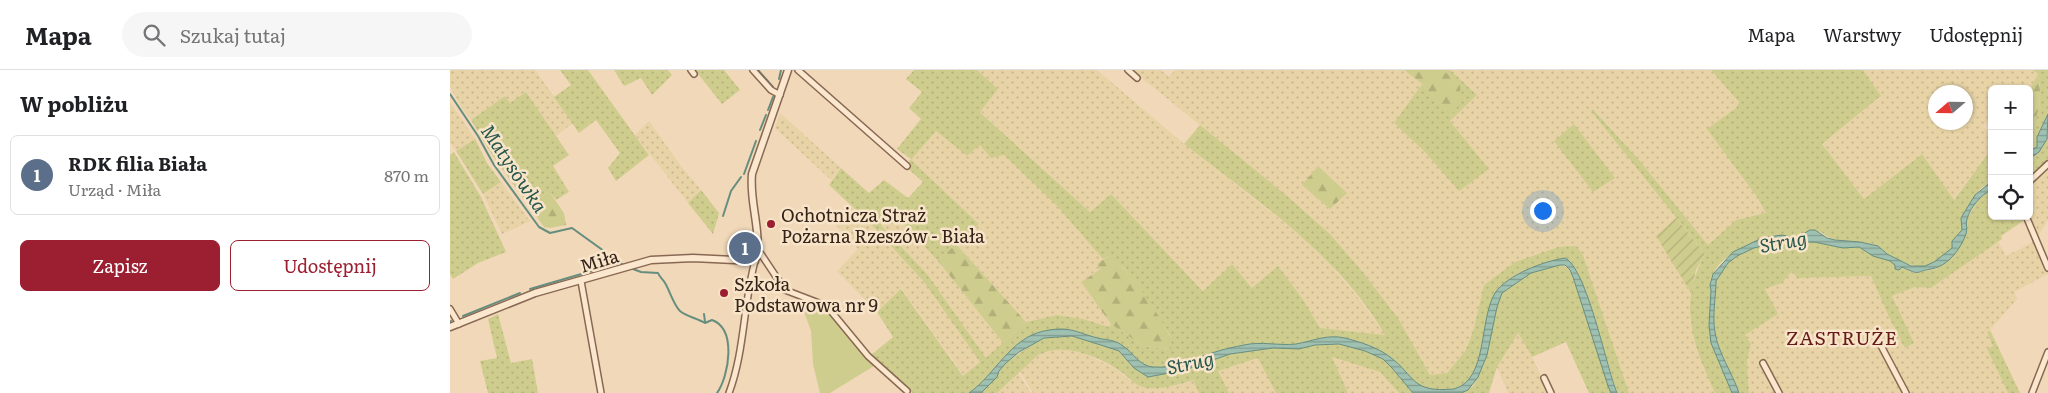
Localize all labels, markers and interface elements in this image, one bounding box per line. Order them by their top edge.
search box [122,12,472,57]
text: Mapa [25,17,92,52]
icon: search [140,21,168,49]
text: Szukaj tutaj [180,21,286,49]
text: Mapa [1747,21,1795,48]
text: Warstwy [1823,21,1901,48]
text: Udostępnij [1929,21,2023,48]
north arrow [1928,85,1973,130]
map controls [1988,85,2033,220]
button: + [1988,85,2033,130]
text: W pobliżu [20,87,128,118]
water label: Matysówka [475,118,555,218]
button: − [1988,130,2033,175]
text: RDK filia Biała [68,149,207,177]
text: 1 [34,163,40,187]
text: 870 m [384,163,429,187]
button: locate [1988,175,2033,220]
text: Urząd · Miła [68,177,161,201]
your location [1530,198,1556,224]
place label: Ochotnicza Straż Pożarna Rzeszów - Biała [781,201,985,249]
marker: Ochotnicza Straż Pożarna Rzeszów - Biała [765,218,777,230]
water label: Strug [1757,223,1809,259]
pin: 1 [729,229,761,267]
button: Zapisz [20,240,220,291]
button: Udostępnij [230,240,430,291]
street label: Miła [576,241,622,279]
place label: Szkoła Podstawowa nr 9 [734,270,878,318]
marker: Szkoła Podstawowa nr 9 [718,287,730,299]
district label: ZASTRUŻE [1786,323,1898,351]
water label: Strug [1164,343,1216,381]

